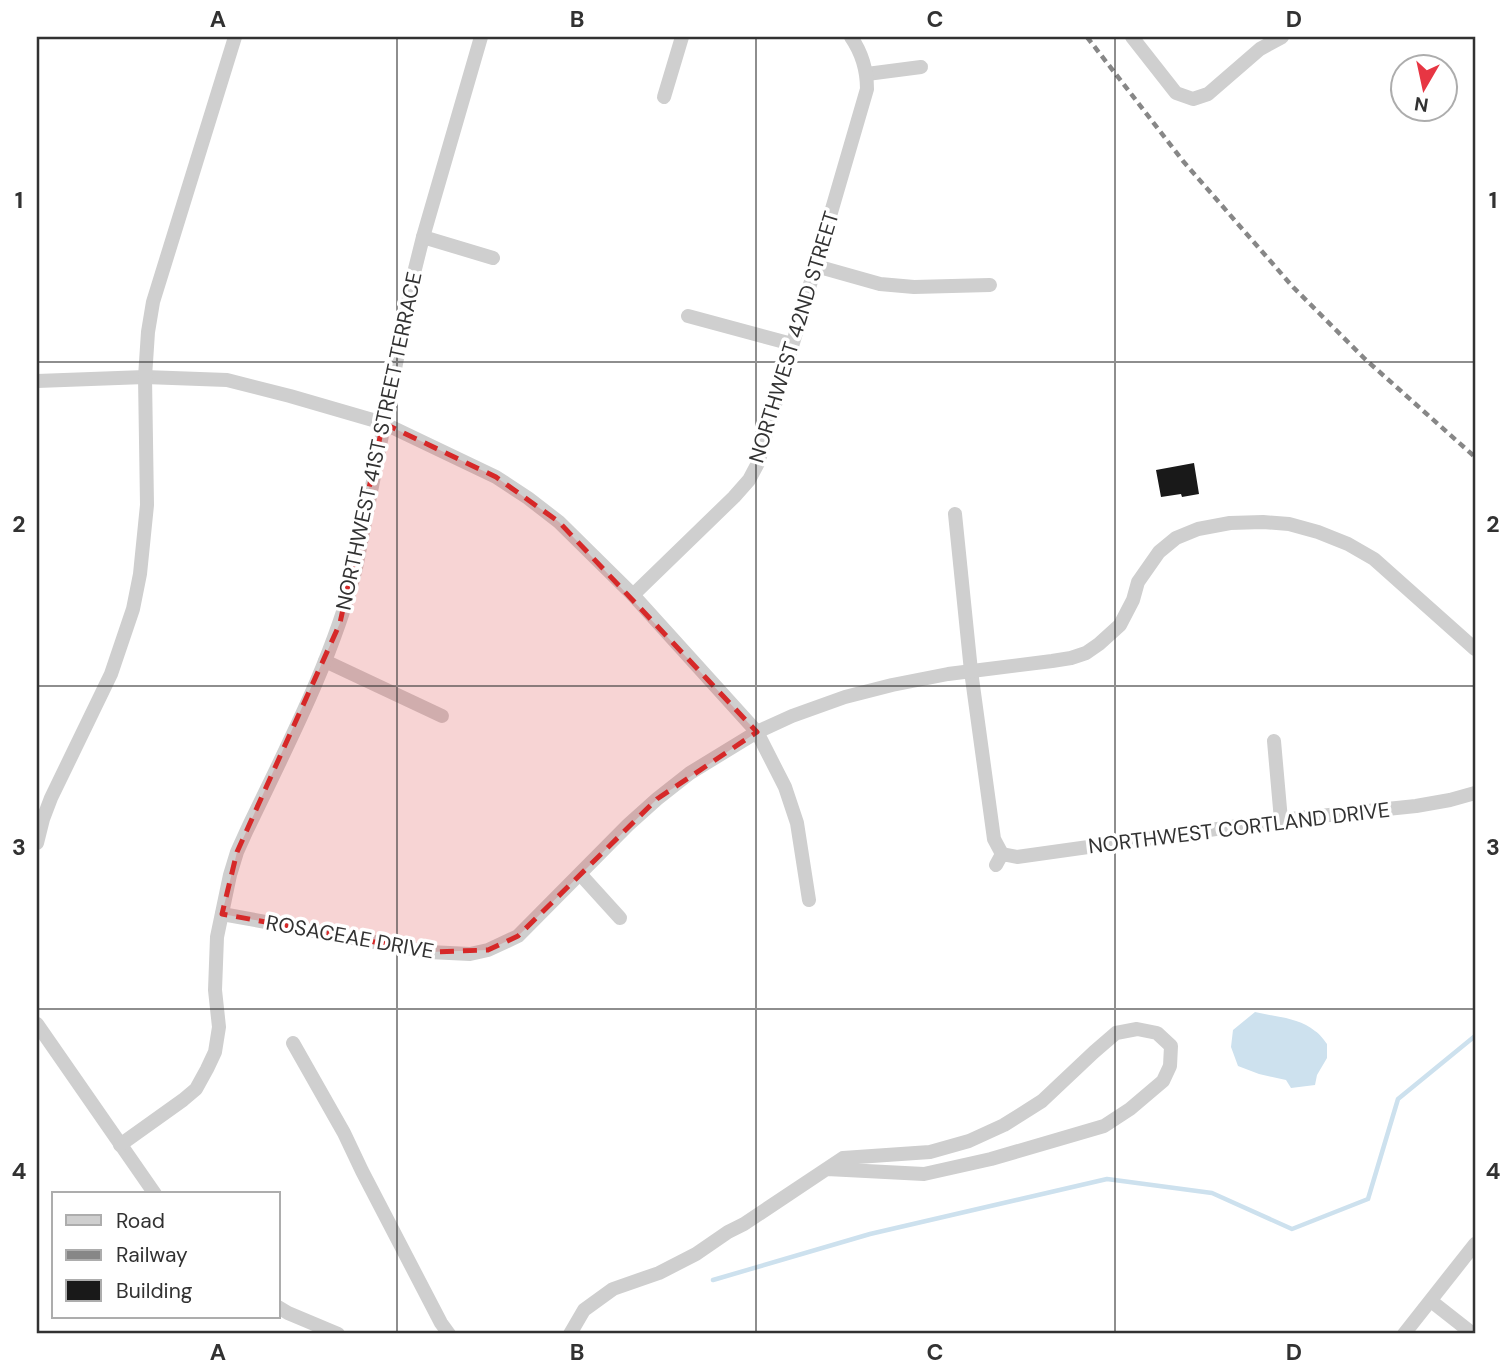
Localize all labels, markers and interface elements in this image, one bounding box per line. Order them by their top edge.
text: A [210,4,226,34]
text: B [570,4,584,34]
text: C [927,4,943,34]
text: D [1286,4,1302,34]
north arrow [1390,52,1460,122]
text: N [1413,91,1430,118]
text: 1 [15,185,23,215]
text: 1 [1489,185,1497,215]
street label: NORTHWEST 42ND STREET [742,208,846,466]
street label: NORTHWEST 41ST STREET TERRACE [329,269,429,613]
text: 2 [12,509,26,539]
text: 2 [1486,509,1500,539]
street label: NORTHWEST CORTLAND DRIVE [1087,796,1391,860]
text: 3 [12,832,26,862]
text: 3 [1486,832,1500,862]
street label: ROSACEAE DRIVE [264,908,436,966]
text: 4 [12,1156,27,1186]
text: 4 [1486,1156,1501,1186]
legend [52,1192,280,1318]
text: Road [116,1207,165,1235]
text: Railway [116,1241,188,1269]
text: Building [116,1277,193,1305]
text: A [210,1337,226,1367]
text: B [570,1337,584,1367]
text: C [927,1337,943,1367]
text: D [1286,1337,1302,1367]

